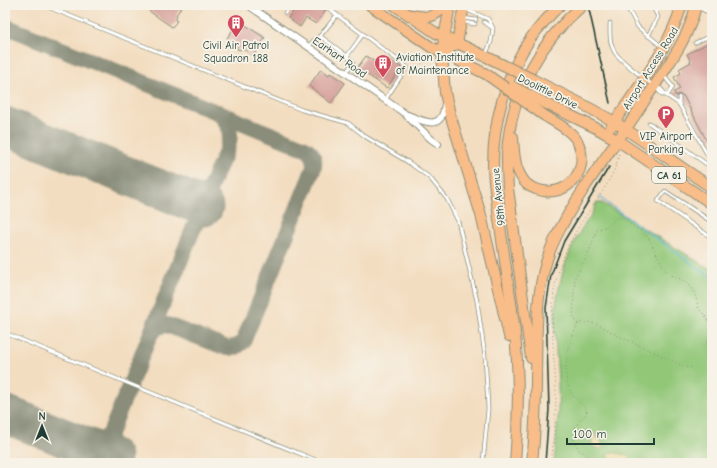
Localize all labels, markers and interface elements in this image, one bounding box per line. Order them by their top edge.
building icon: Civil Air Patrol Squadron 188 [226,13,246,38]
street label: Airport Access Road [620,24,681,112]
street label: Earhart Road [310,34,369,81]
place label: Civil Air Patrol Squadron 188 [203,39,269,65]
place label: Aviation Institute of Maintenance [396,51,475,77]
building icon: Aviation Institute of Maintenance [373,53,393,78]
street label: Doolittle Drive [516,71,580,112]
parking icon: VIP Airport Parking [656,104,676,129]
place label: VIP Airport Parking [640,130,693,156]
street label: 98th Avenue [489,167,508,226]
road number: CA 61 [652,167,686,183]
north arrow [22,406,62,446]
text: N [38,410,46,423]
scale bar [567,420,654,446]
text: 100 m [573,427,606,441]

